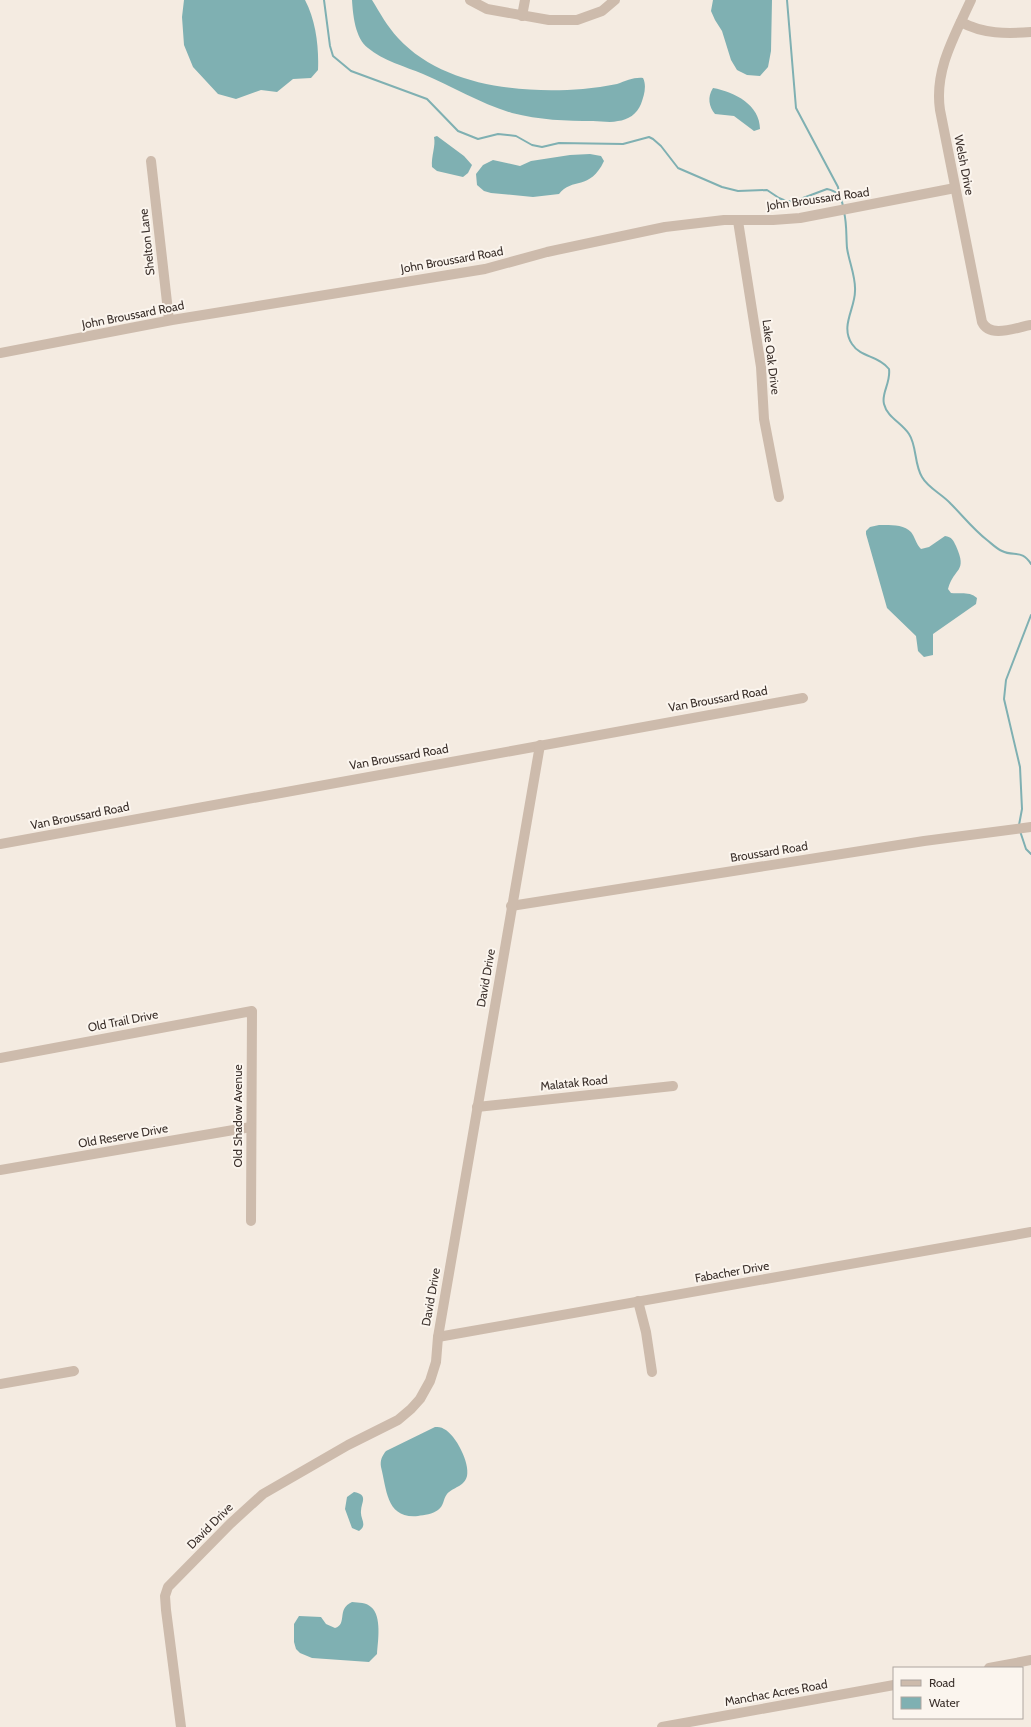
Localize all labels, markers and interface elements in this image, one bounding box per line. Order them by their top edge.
street label: Welsh Drive [951,134,978,196]
street label: John Broussard Road [765,184,870,213]
street label: Shelton Lane [136,208,157,276]
street label: John Broussard Road [399,243,504,276]
street label: John Broussard Road [80,297,185,332]
street label: Lake Oak Drive [759,318,784,395]
street label: Van Broussard Road [667,682,769,715]
street label: Van Broussard Road [348,740,450,773]
street label: Van Broussard Road [29,799,131,832]
street label: Broussard Road [729,838,809,865]
street label: David Drive [473,948,498,1008]
street label: Old Trail Drive [87,1006,159,1035]
street label: Old Shadow Avenue [230,1064,245,1168]
street label: Malatak Road [539,1071,608,1094]
street label: Old Reserve Drive [77,1120,169,1151]
street label: Fabacher Drive [694,1258,770,1285]
street label: David Drive [418,1267,443,1327]
street label: David Drive [184,1500,236,1552]
legend [893,1667,1023,1719]
text: Road [929,1675,955,1690]
street label: Manchac Acres Road [723,1676,829,1709]
text: Water [929,1695,960,1710]

